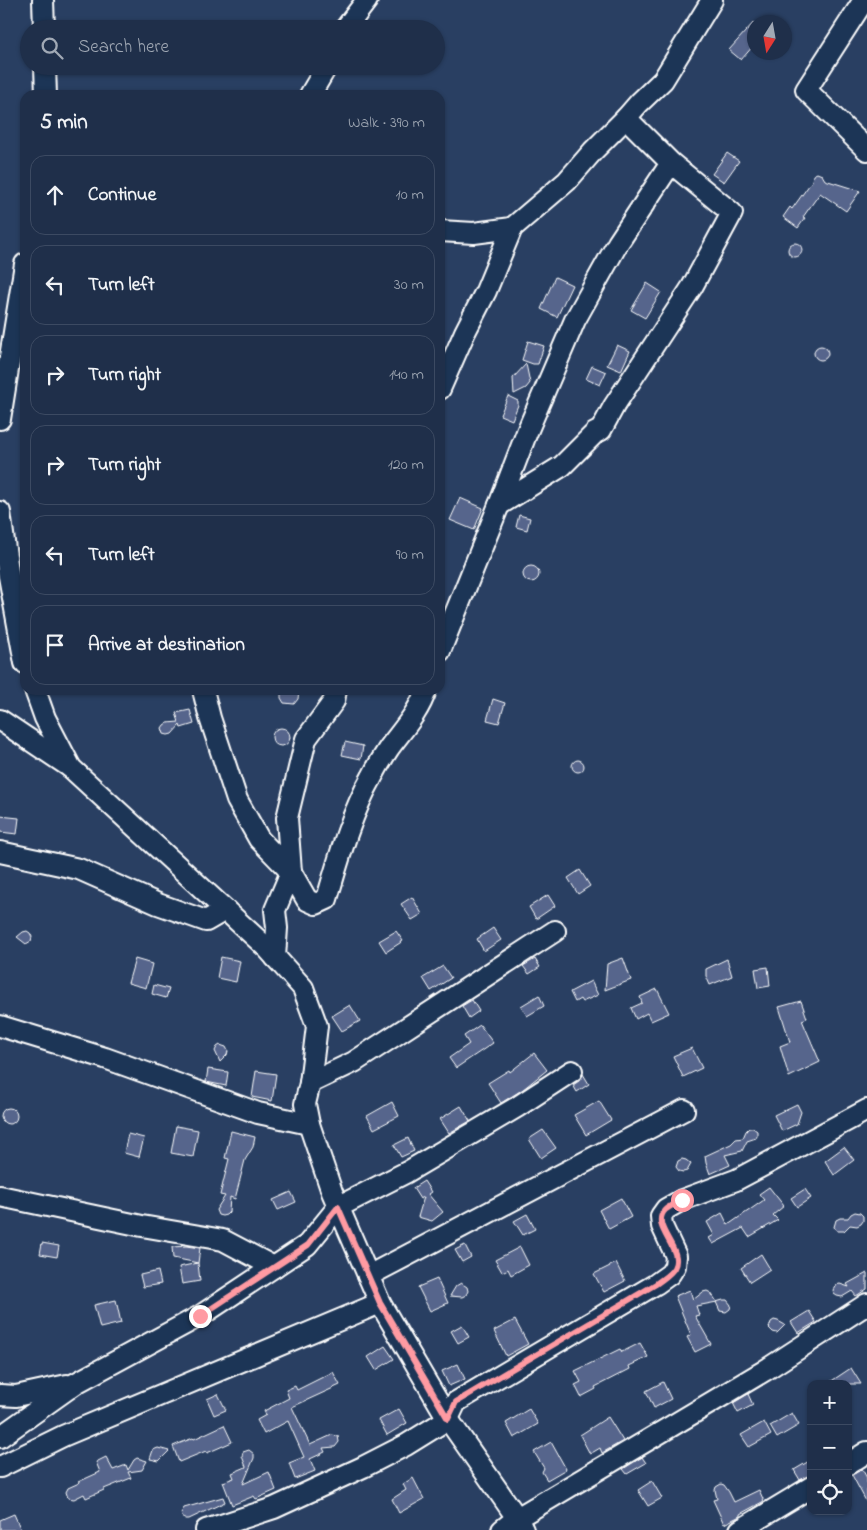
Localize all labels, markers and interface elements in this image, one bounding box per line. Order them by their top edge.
north arrow [747,15,792,60]
search box [20,20,445,75]
icon: search [38,34,66,62]
text: Search here [78,34,169,61]
text: 5 min [40,108,88,138]
text: Walk · 390 m [348,111,425,135]
icon: ahead [41,181,69,209]
text: Continue [88,182,156,209]
text: 10 m [396,183,424,207]
icon: left [41,271,69,299]
text: Turn left [88,272,155,299]
text: 30 m [394,273,424,297]
icon: right [41,361,69,389]
text: Turn right [88,362,161,389]
text: 140 m [389,363,424,387]
icon: right [41,451,69,479]
text: Turn right [88,452,161,479]
text: 120 m [388,453,424,477]
icon: left [41,541,69,569]
text: Turn left [88,542,155,569]
text: 90 m [396,543,424,567]
icon: arrive [41,631,69,659]
text: Arrive at destination [88,632,245,659]
route start [671,1189,694,1212]
route end [189,1305,212,1328]
map controls [807,1380,852,1515]
button: + [807,1380,852,1425]
button: − [807,1425,852,1470]
button: locate [807,1470,852,1515]

